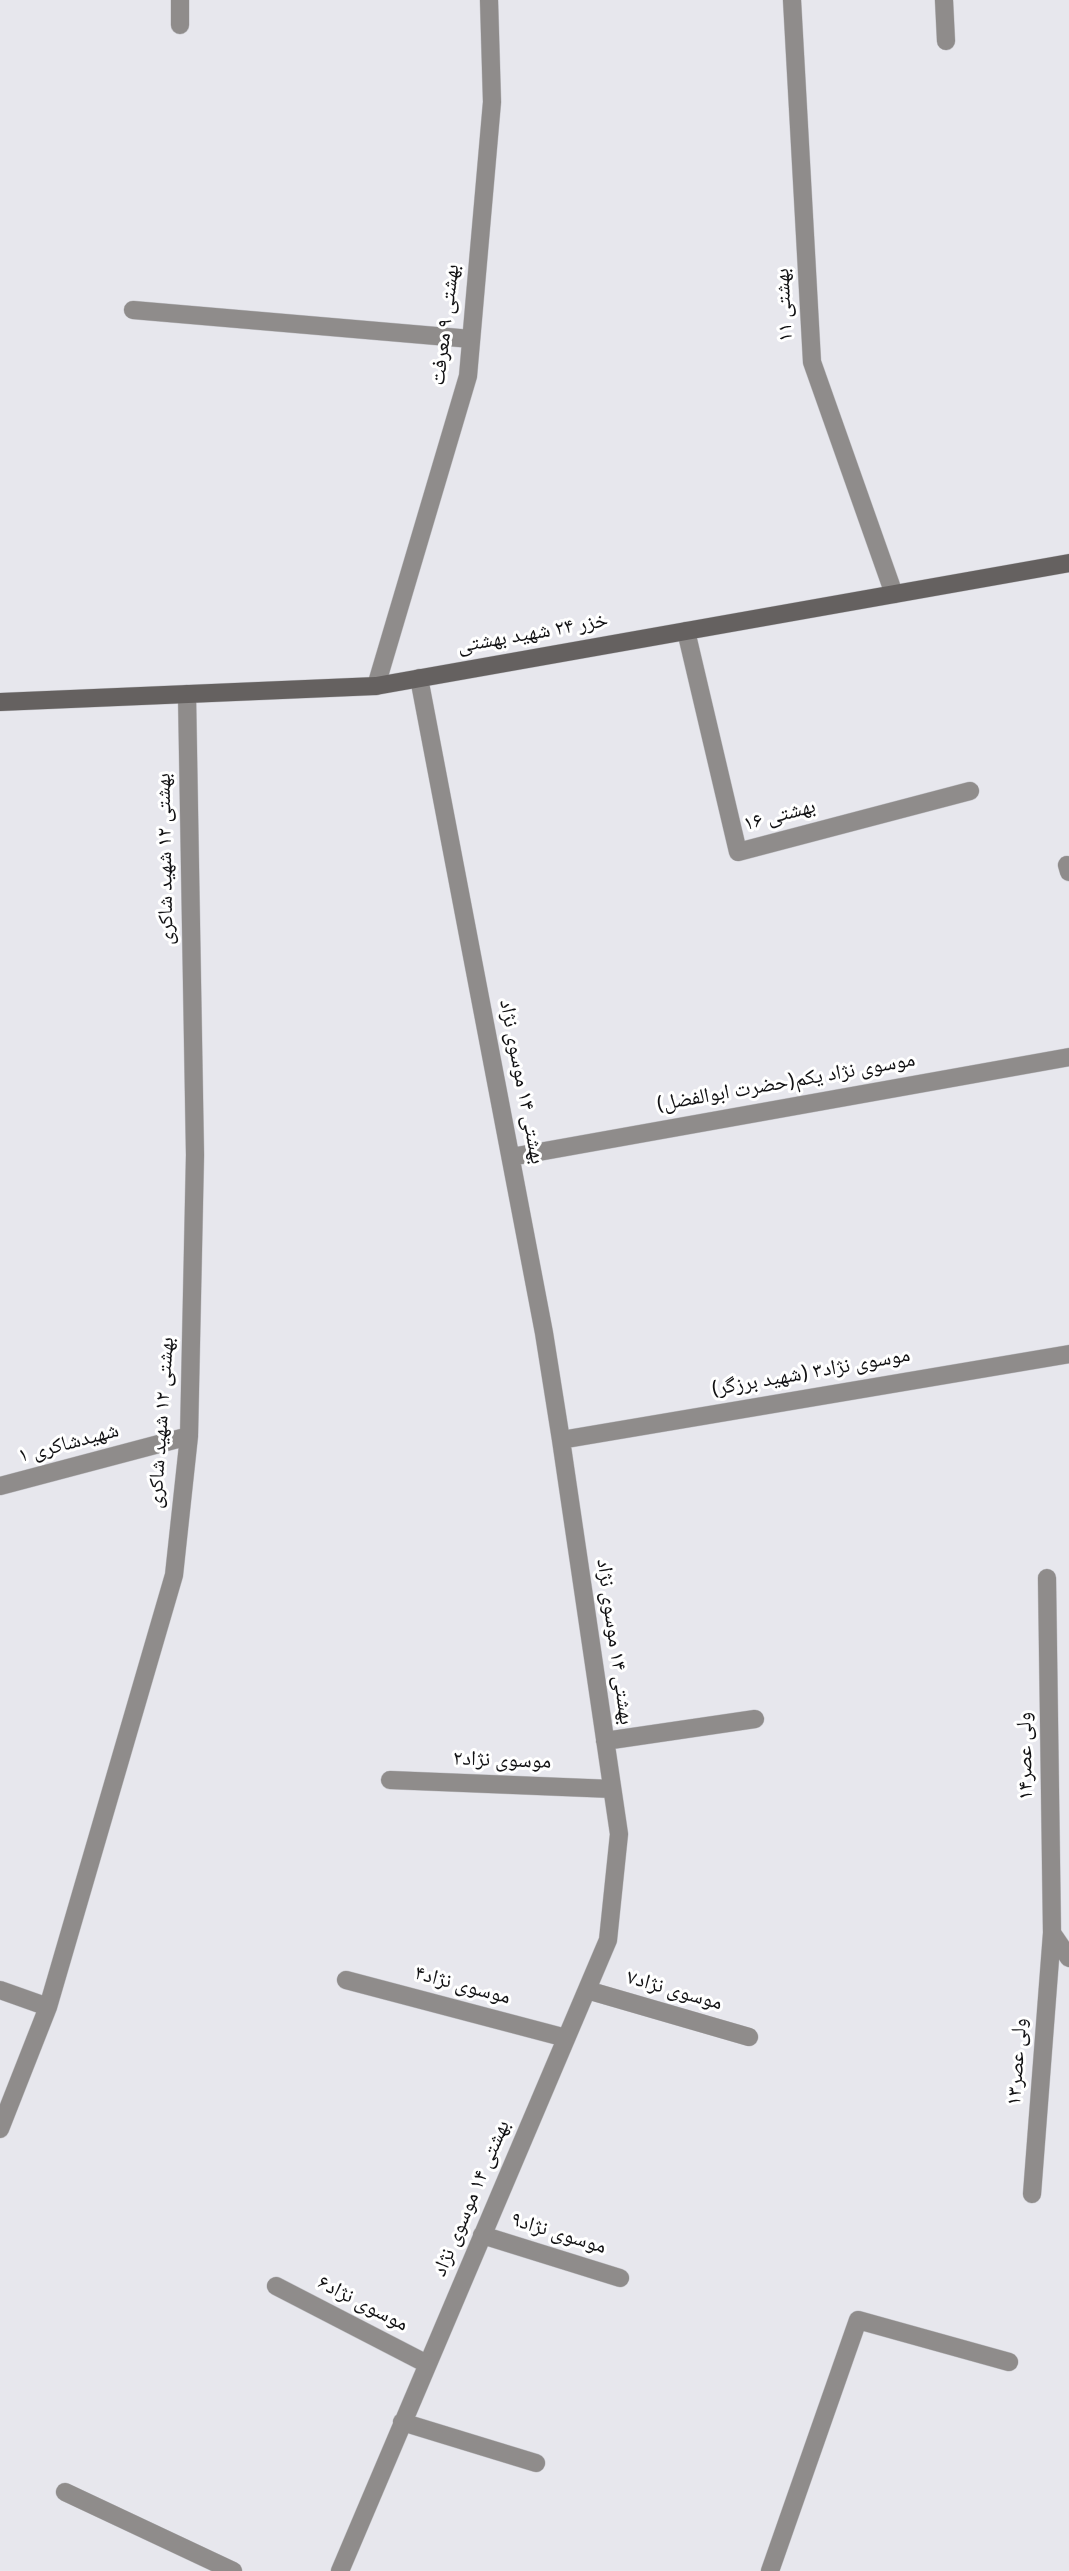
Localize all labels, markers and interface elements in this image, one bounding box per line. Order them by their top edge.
street label: بهشتی ۹ معرفت [427,263,467,387]
street label: بهشتی ۱۱ [771,268,801,342]
street label: خزر ۲۴ شهید بهشتی [456,609,610,661]
street label: بهشتی ۱۲ شهید شاکری [153,773,181,945]
street label: بهشتی ۱۶ [741,795,819,839]
street label: بهشتی ۱۴ موسوی نژاد [492,997,548,1167]
street label: موسوی نژاد یکم(حضرت ابوالفضل) [655,1049,917,1119]
street label: بهشتی ۱۲ شهید شاکری [144,1336,182,1510]
street label: موسوی نژاد۳ (شهید برزگر) [710,1344,912,1404]
street label: شهیدشاکری ۱ [16,1419,122,1471]
street label: بهشتی ۱۴ موسوی نژاد [589,1557,637,1727]
street label: ولی عصر۱۴ [1014,1712,1040,1800]
street label: موسوی نژاد۲ [452,1748,552,1776]
street label: موسوی نژاد۴ [411,1962,513,2012]
street label: موسوی نژاد۷ [623,1966,725,2018]
street label: ولی عصر۱۳ [1003,2017,1035,2107]
street label: بهشتی ۱۴ موسوی نژاد [429,2117,517,2281]
street label: موسوی نژاد۹ [507,2209,609,2261]
street label: موسوی نژاد۶ [312,2271,412,2339]

